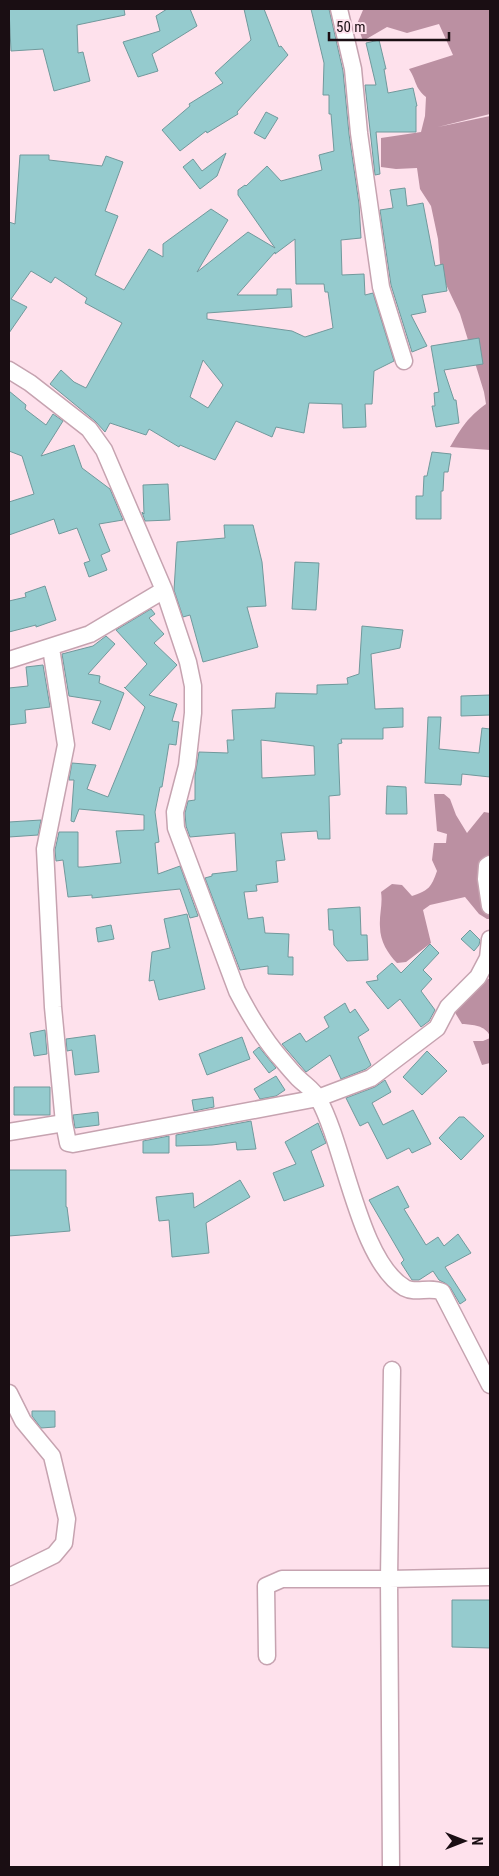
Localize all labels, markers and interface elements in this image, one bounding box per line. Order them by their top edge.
scale bar [329,10,449,42]
text: 50 m [336,18,366,36]
north arrow [439,1816,489,1866]
text: N [469,1837,485,1845]

